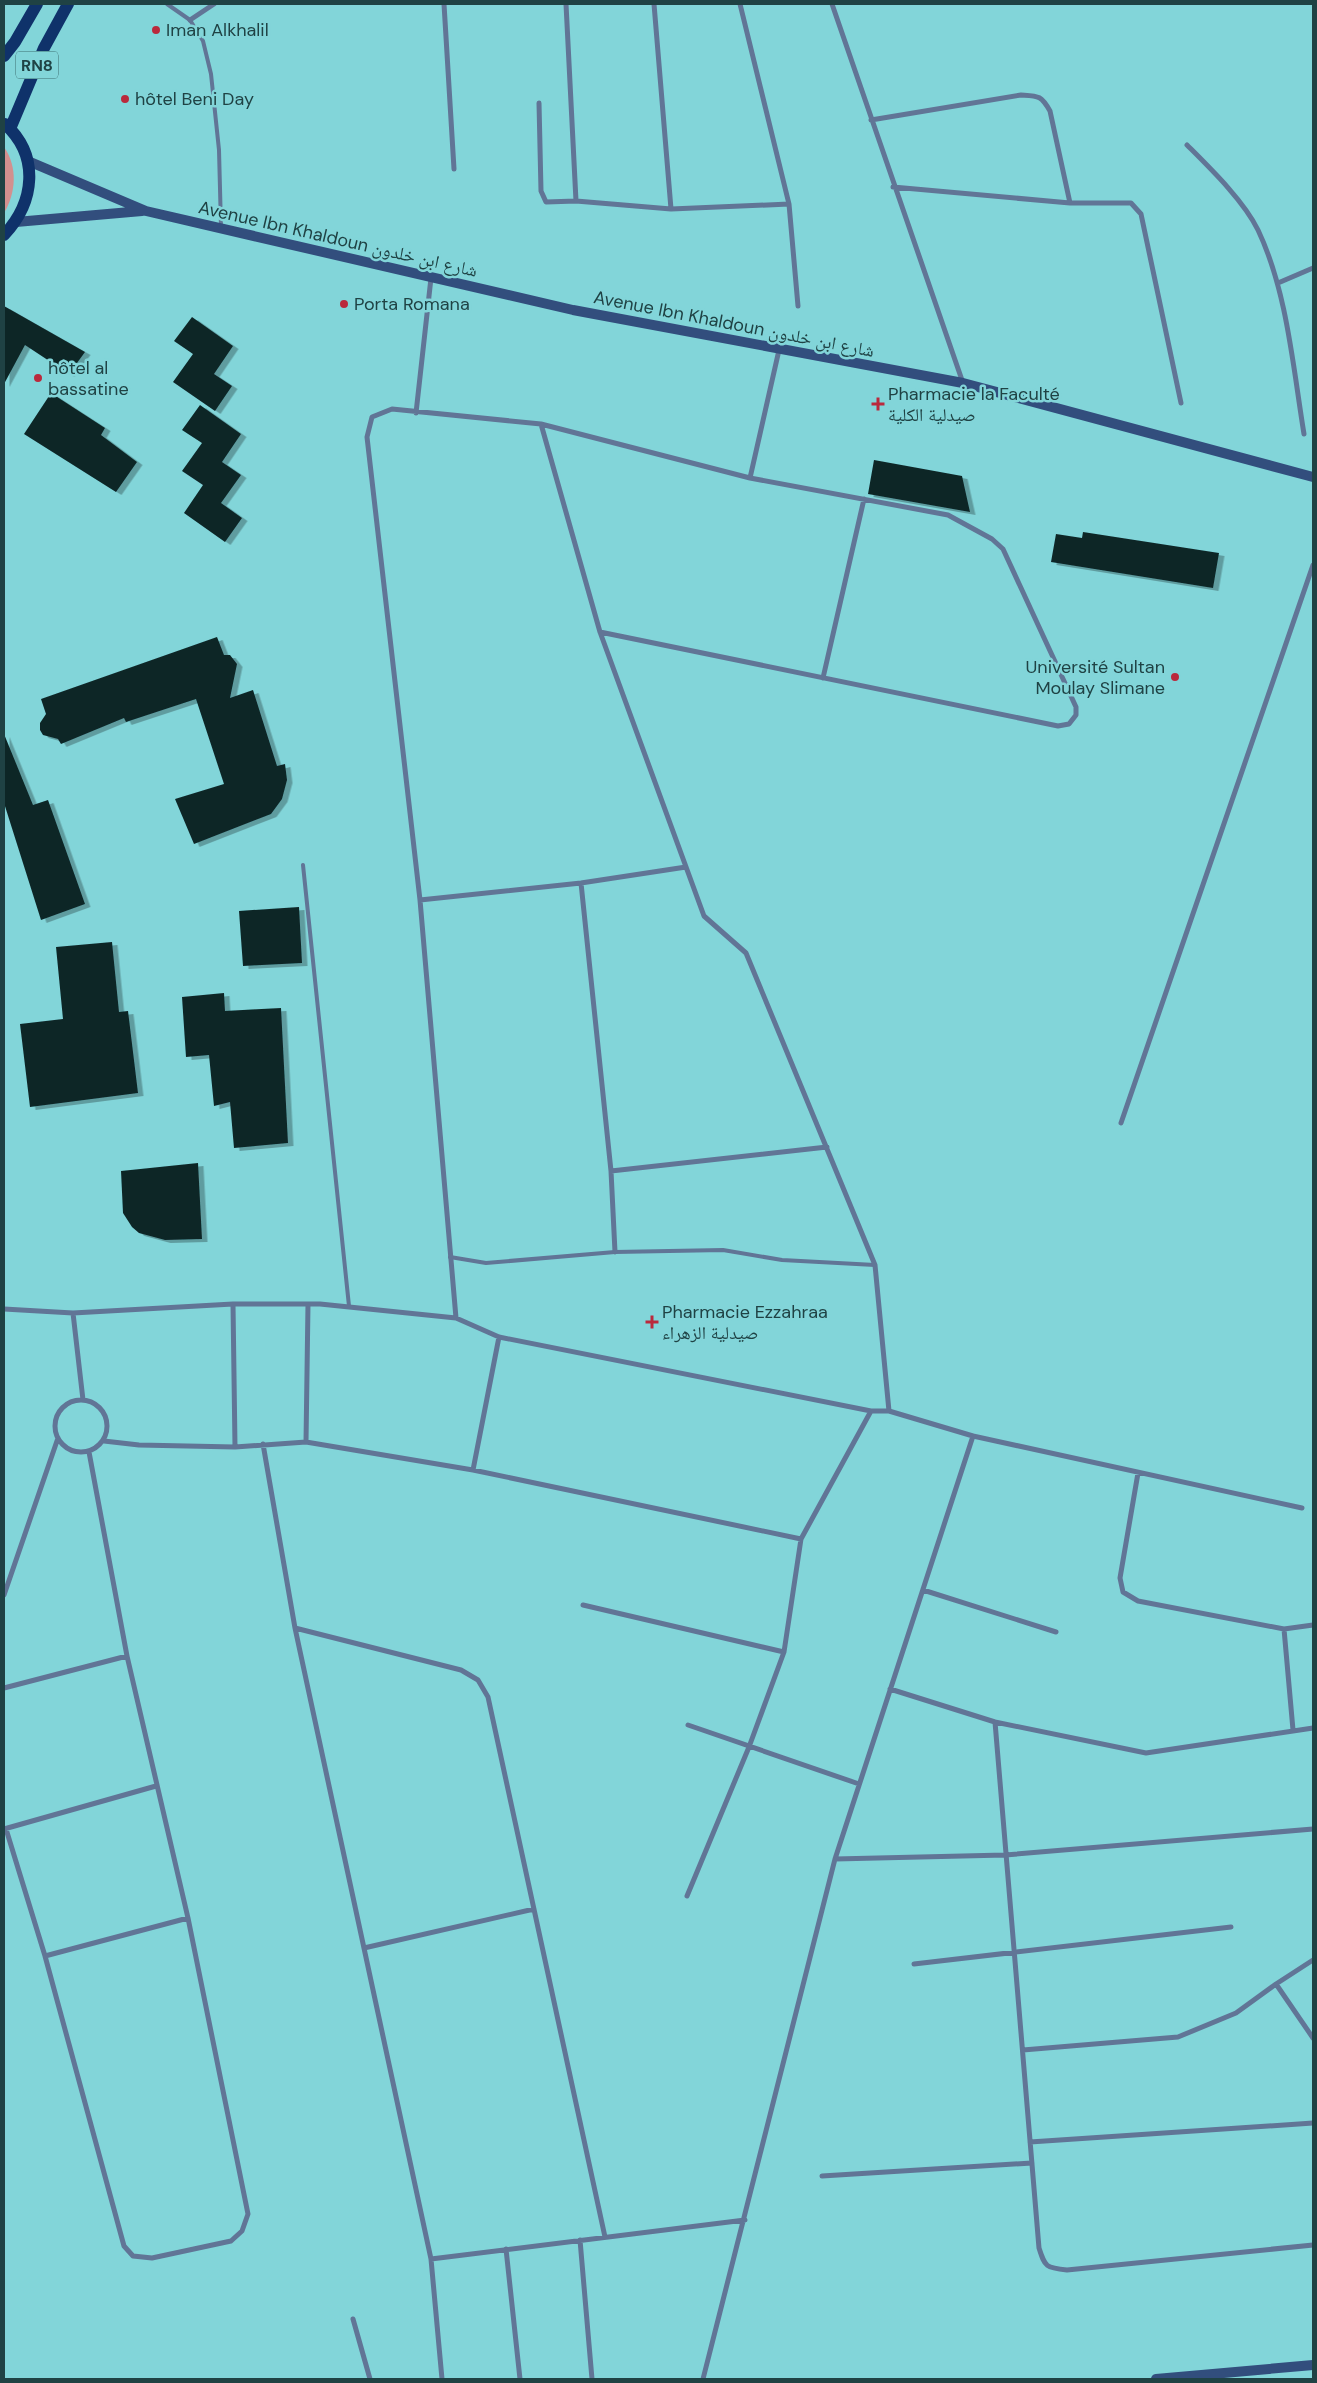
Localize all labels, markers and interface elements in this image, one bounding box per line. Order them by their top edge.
place label: Iman Alkhalil [166,18,269,42]
marker: Iman Alkhalil [150,24,162,36]
road number: RN8 [16,52,58,78]
place label: hôtel Beni Day [135,87,254,111]
marker: hôtel Beni Day [119,93,131,105]
street label: Avenue Ibn Khaldoun شارع ابن خلدون [196,195,480,283]
street label: Avenue Ibn Khaldoun شارع ابن خلدون [592,285,876,363]
place label: Porta Romana [354,292,470,316]
marker: Porta Romana [338,298,350,310]
place label: hôtel al bassatine [48,356,129,401]
marker: hôtel al bassatine [32,372,44,384]
place label: Pharmacie la Faculté صيدلية الكلية [888,382,1060,427]
marker: Pharmacie la Faculté صيدلية الكلية [872,398,884,410]
place label: Université Sultan Moulay Slimane [1026,655,1165,700]
marker: Université Sultan Moulay Slimane [1169,671,1181,683]
place label: Pharmacie Ezzahraa صيدلية الزهراء [662,1300,828,1345]
marker: Pharmacie Ezzahraa صيدلية الزهراء [646,1316,658,1328]

